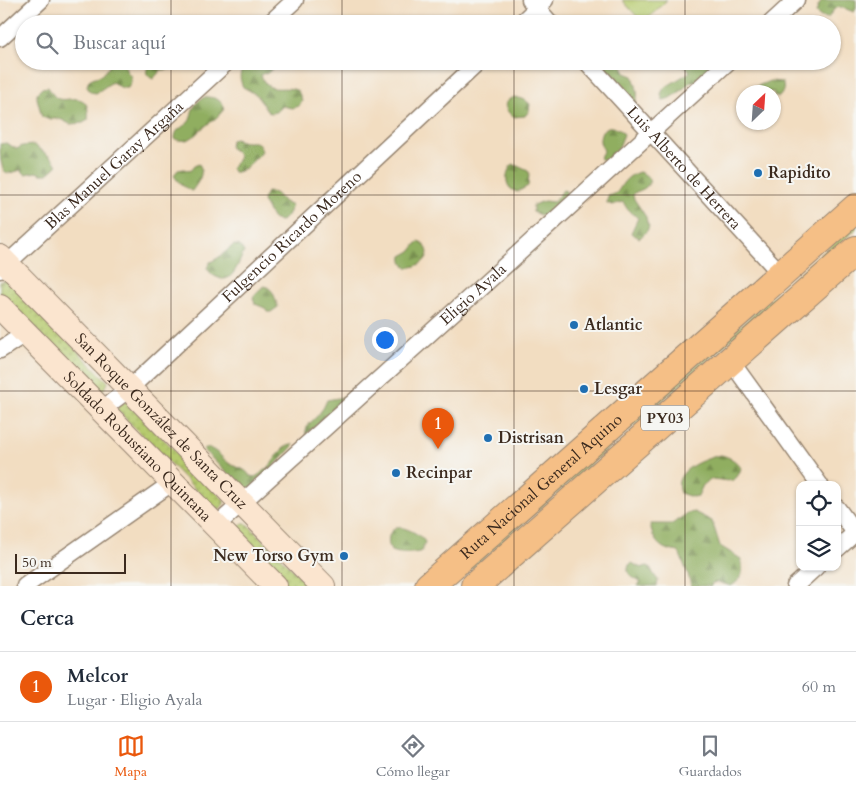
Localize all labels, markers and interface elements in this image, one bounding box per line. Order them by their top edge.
search box [15,15,841,70]
icon: search [33,29,61,57]
text: Buscar aquí [73,30,166,56]
north arrow [736,85,781,130]
street label: Blas Manuel Garay Argaña [40,96,189,235]
street label: Luis Alberto de Herrera [622,101,746,235]
place label: Rapidito [768,162,831,184]
street label: Fulgencio Ricardo Moreno [217,166,367,308]
marker: Rapidito [752,167,764,179]
street label: Eligio Ayala [435,259,511,330]
place label: Atlantic [584,314,643,336]
marker: Atlantic [568,319,580,331]
your location [372,327,398,353]
street label: San Roque González de Santa Cruz [70,328,253,514]
street label: Soldado Robustiano Quintana [59,367,217,527]
place label: Lesgar [594,378,643,400]
marker: Lesgar [578,383,590,395]
road number: PY03 [641,406,689,430]
pin: 1 [422,408,454,449]
street label: Ruta Nacional General Aquino [455,409,627,564]
place label: Distrisan [498,427,565,449]
marker: Distrisan [482,432,494,444]
place label: Recinpar [406,462,473,484]
marker: Recinpar [390,467,402,479]
map controls [796,481,841,571]
button: locate [796,481,841,526]
button: layers [796,526,841,571]
place label: New Torso Gym [213,545,334,567]
marker: New Torso Gym [338,550,350,562]
scale bar [15,551,126,574]
text: 50 m [22,553,52,572]
text: Cerca [20,604,74,633]
text: Melcor [67,663,128,689]
text: 1 [32,676,40,698]
text: 60 m [802,676,836,698]
text: Lugar · Eligio Ayala [67,689,202,711]
tab: Mapa [114,732,147,781]
tab: Cómo llegar [376,732,450,781]
tab: Guardados [678,732,742,781]

